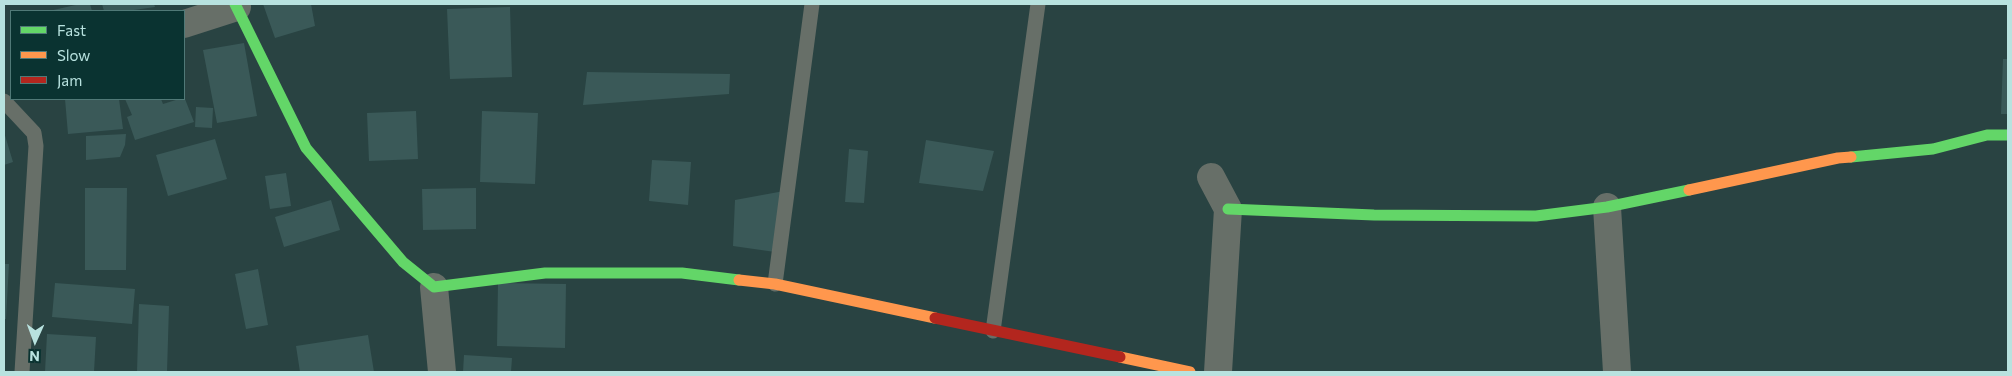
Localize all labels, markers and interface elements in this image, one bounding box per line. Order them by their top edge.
legend [10,10,185,100]
text: Fast [57,21,86,39]
text: Slow [57,46,90,64]
text: Jam [57,71,82,89]
north arrow [10,316,60,366]
text: N [29,348,40,365]

